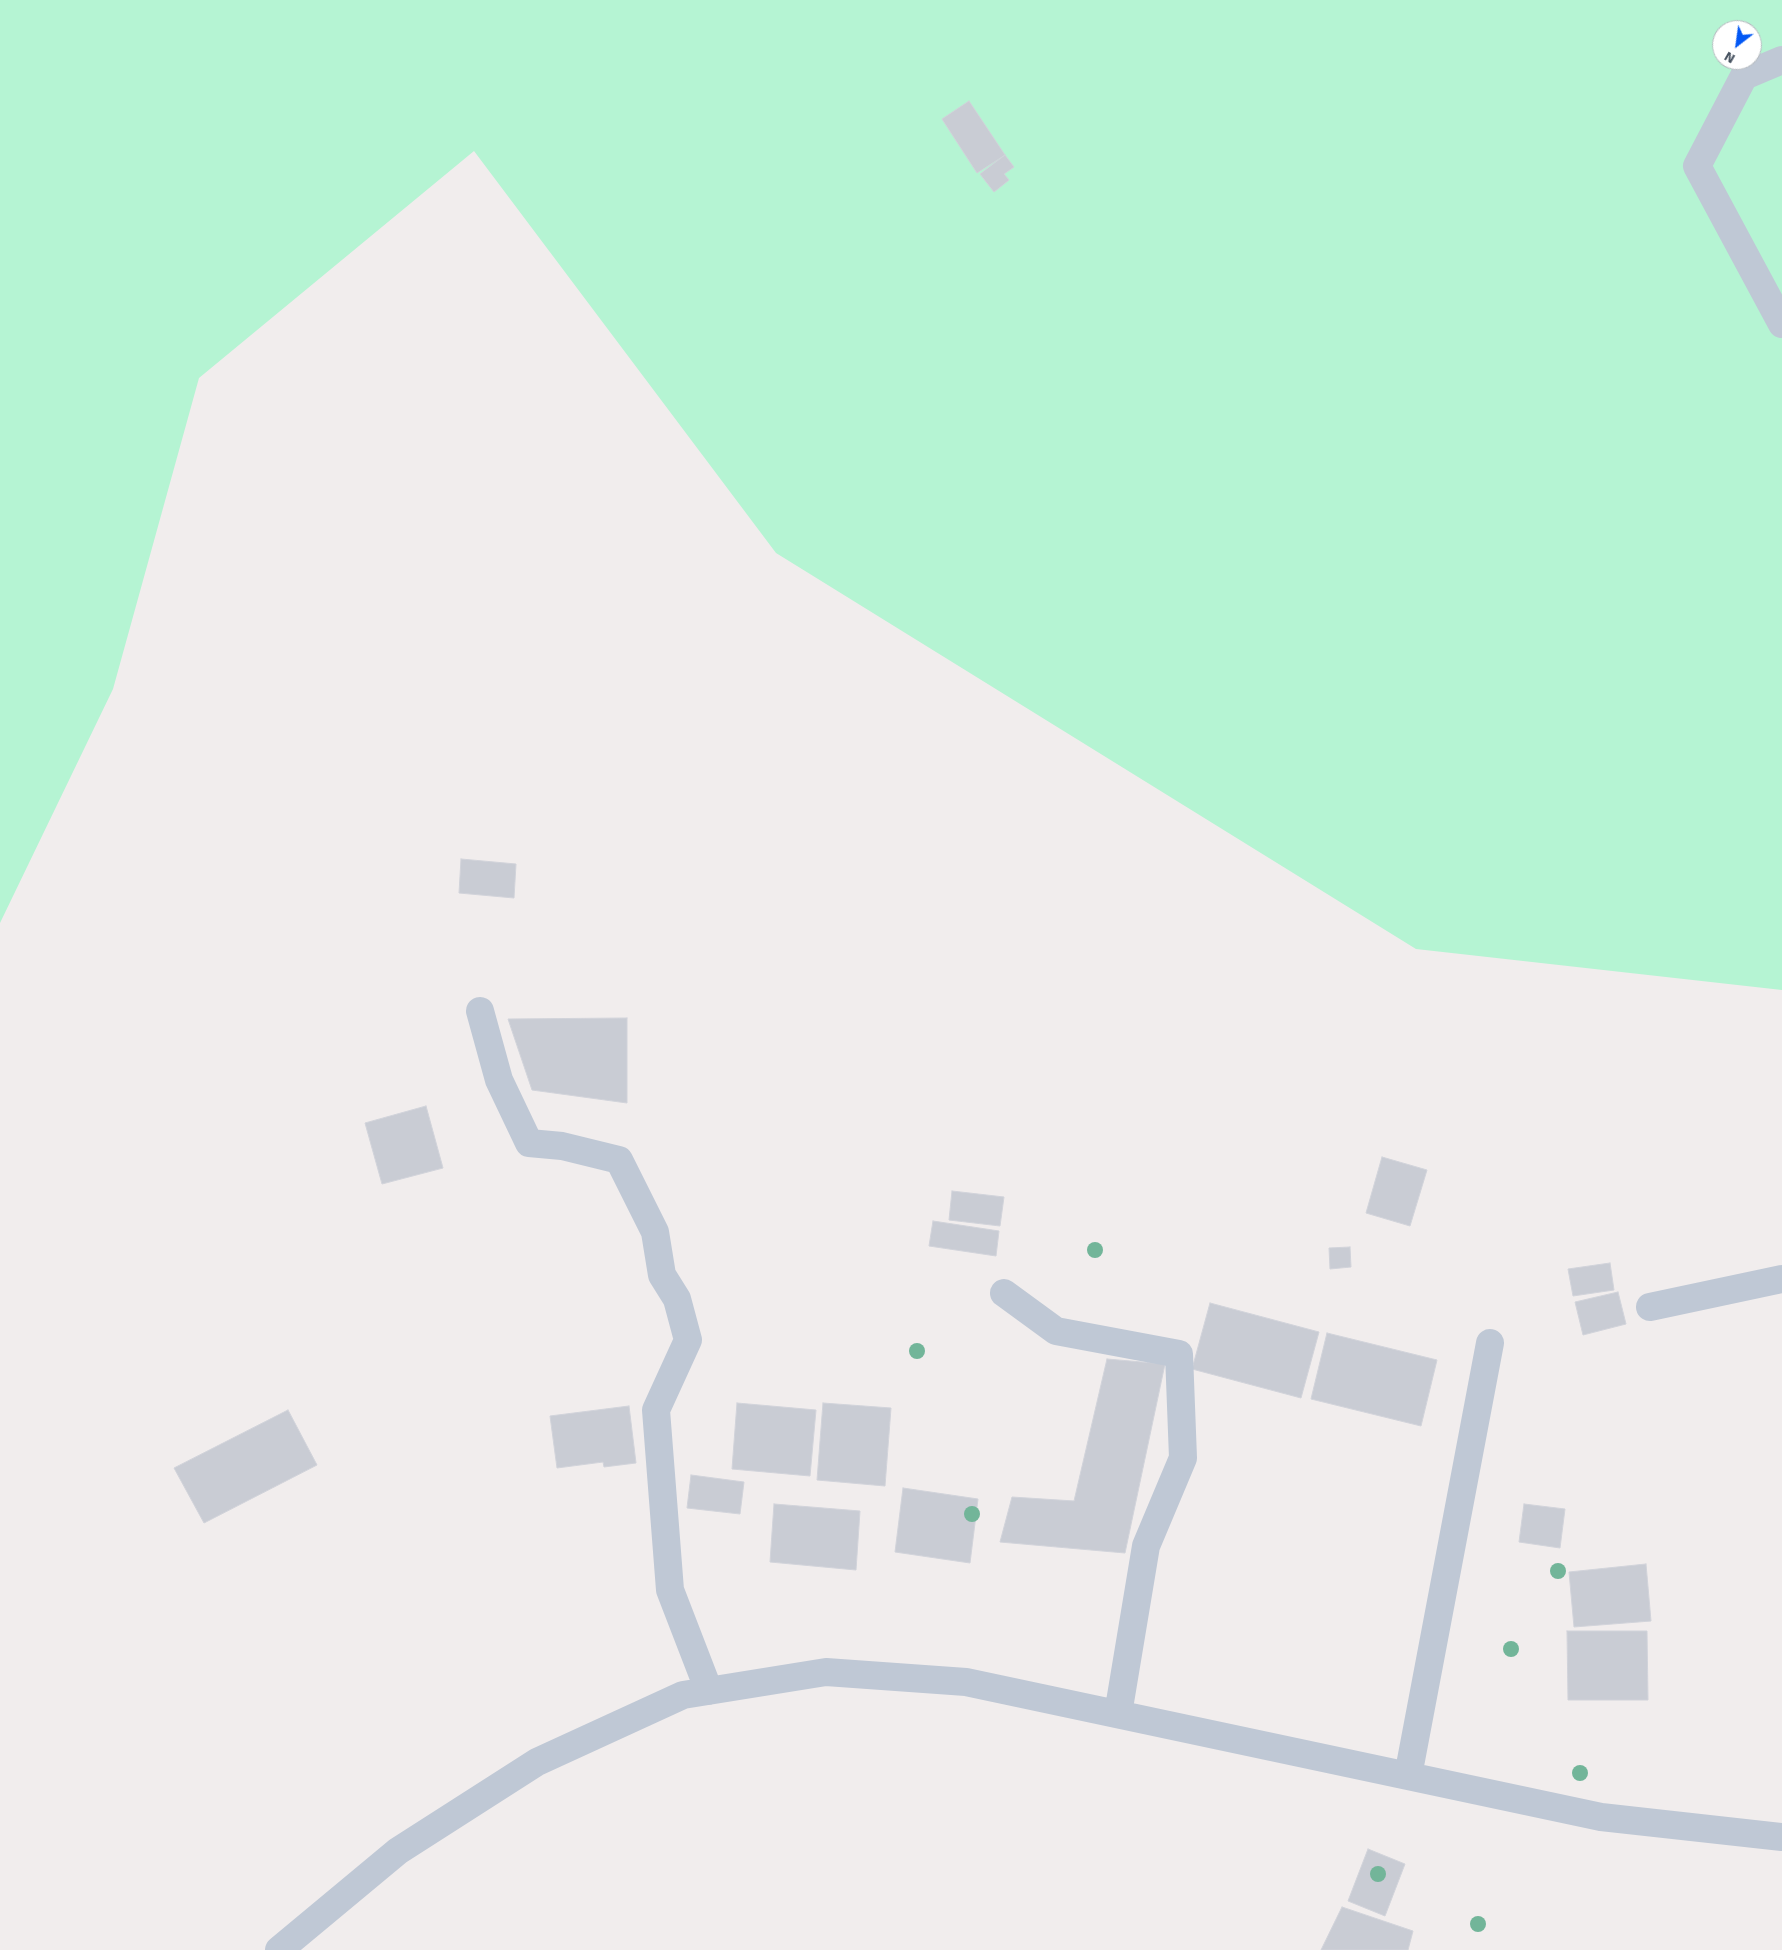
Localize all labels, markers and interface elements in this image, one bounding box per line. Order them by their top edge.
north arrow [1712,20,1762,70]
text: N [1721,48,1738,67]

